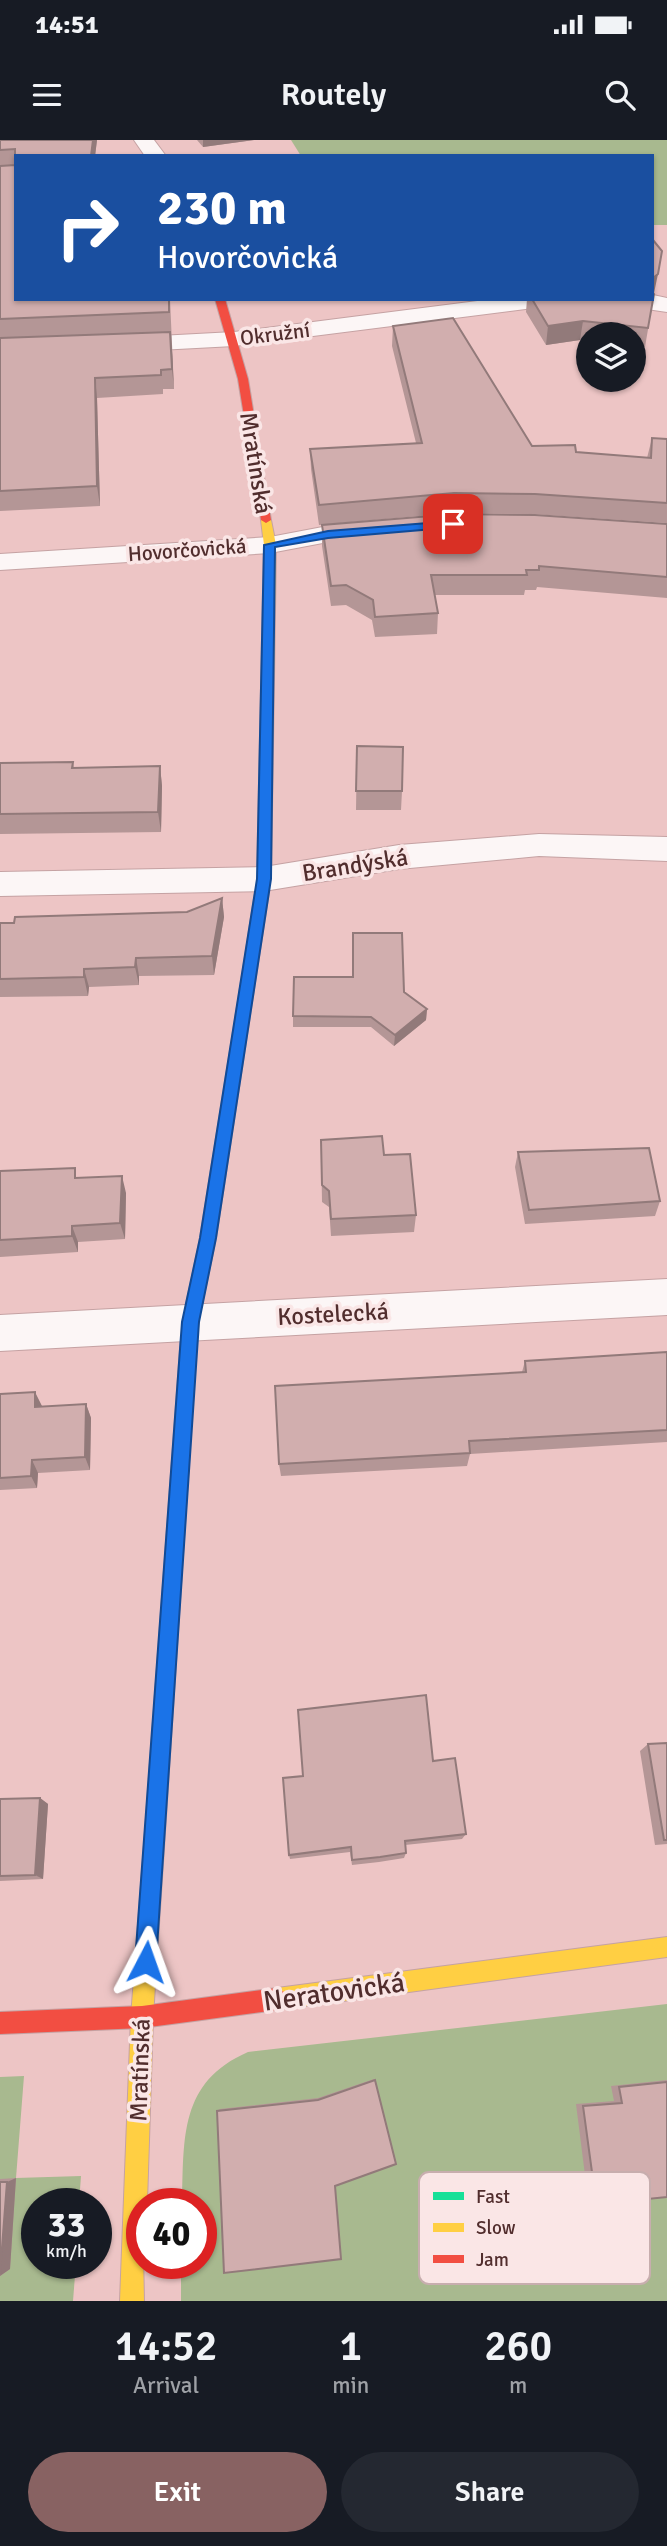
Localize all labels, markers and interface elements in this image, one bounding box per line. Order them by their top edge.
text: 14:51 [35,9,99,41]
text: Routely [281,75,386,114]
icon: menu [28,76,66,114]
icon: search [601,76,639,114]
text: 230 m [157,178,287,238]
icon: right [42,182,133,273]
text: Hovorčovická [157,238,338,277]
street label: Okružní [239,317,312,351]
map controls [576,322,646,392]
button: layers [576,322,646,392]
street label: Mratínská [233,410,279,516]
pin [423,494,483,554]
icon: arrive [434,505,472,543]
street label: Hovorčovická [127,533,247,567]
street label: Brandýská [300,842,410,888]
street label: Kostelecká [277,1296,389,1332]
position arrow [109,1925,183,1999]
street label: Neratovická [261,1965,407,2019]
street label: Mratínská [123,2018,157,2122]
legend [419,2172,650,2284]
text: Fast [476,2185,510,2209]
speed limit sign: 40 [126,2188,217,2279]
text: 33 [48,2203,85,2246]
text: Slow [476,2216,516,2240]
text: km/h [46,2240,87,2262]
text: Jam [476,2248,509,2272]
text: 14:52 [115,2321,217,2372]
text: 1 [339,2321,362,2372]
text: 260 [484,2321,552,2372]
text: Arrival [133,2371,199,2400]
text: min [332,2371,369,2400]
text: m [509,2371,527,2400]
button: Exit [28,2452,327,2532]
button: Share [341,2452,639,2532]

